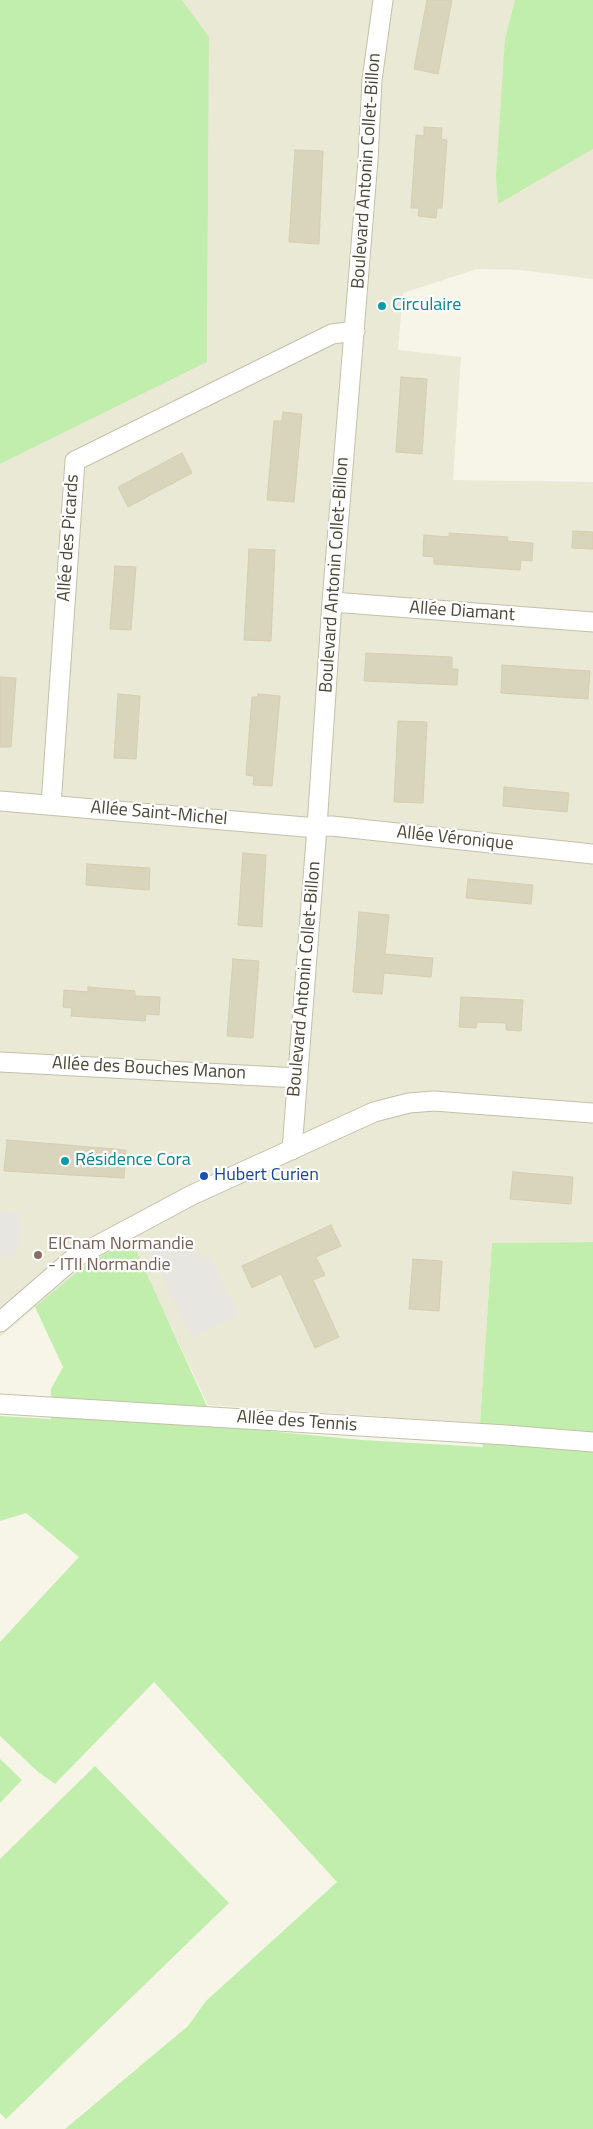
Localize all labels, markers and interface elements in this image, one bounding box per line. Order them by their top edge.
street label: Boulevard Antonin Collet-Billon [348,52,386,290]
place label: Circulaire [392,295,461,317]
marker: Circulaire [376,300,388,312]
street label: Boulevard Antonin Collet-Billon [316,456,354,694]
street label: Allée des Picards [54,474,84,602]
street label: Allée Diamant [409,598,515,626]
street label: Allée Saint-Michel [90,797,228,831]
street label: Allée Véronique [395,822,515,856]
street label: Boulevard Antonin Collet-Billon [284,860,326,1098]
street label: Allée des Bouches Manon [51,1053,247,1085]
place label: Résidence Cora [75,1150,191,1172]
marker: Résidence Cora [59,1155,71,1167]
place label: Hubert Curien [214,1165,319,1187]
marker: Hubert Curien [198,1170,210,1182]
place label: EICnam Normandie - ITII Normandie [48,1234,194,1276]
marker: EICnam Normandie - ITII Normandie [32,1249,44,1261]
street label: Allée des Tennis [236,1407,358,1437]

